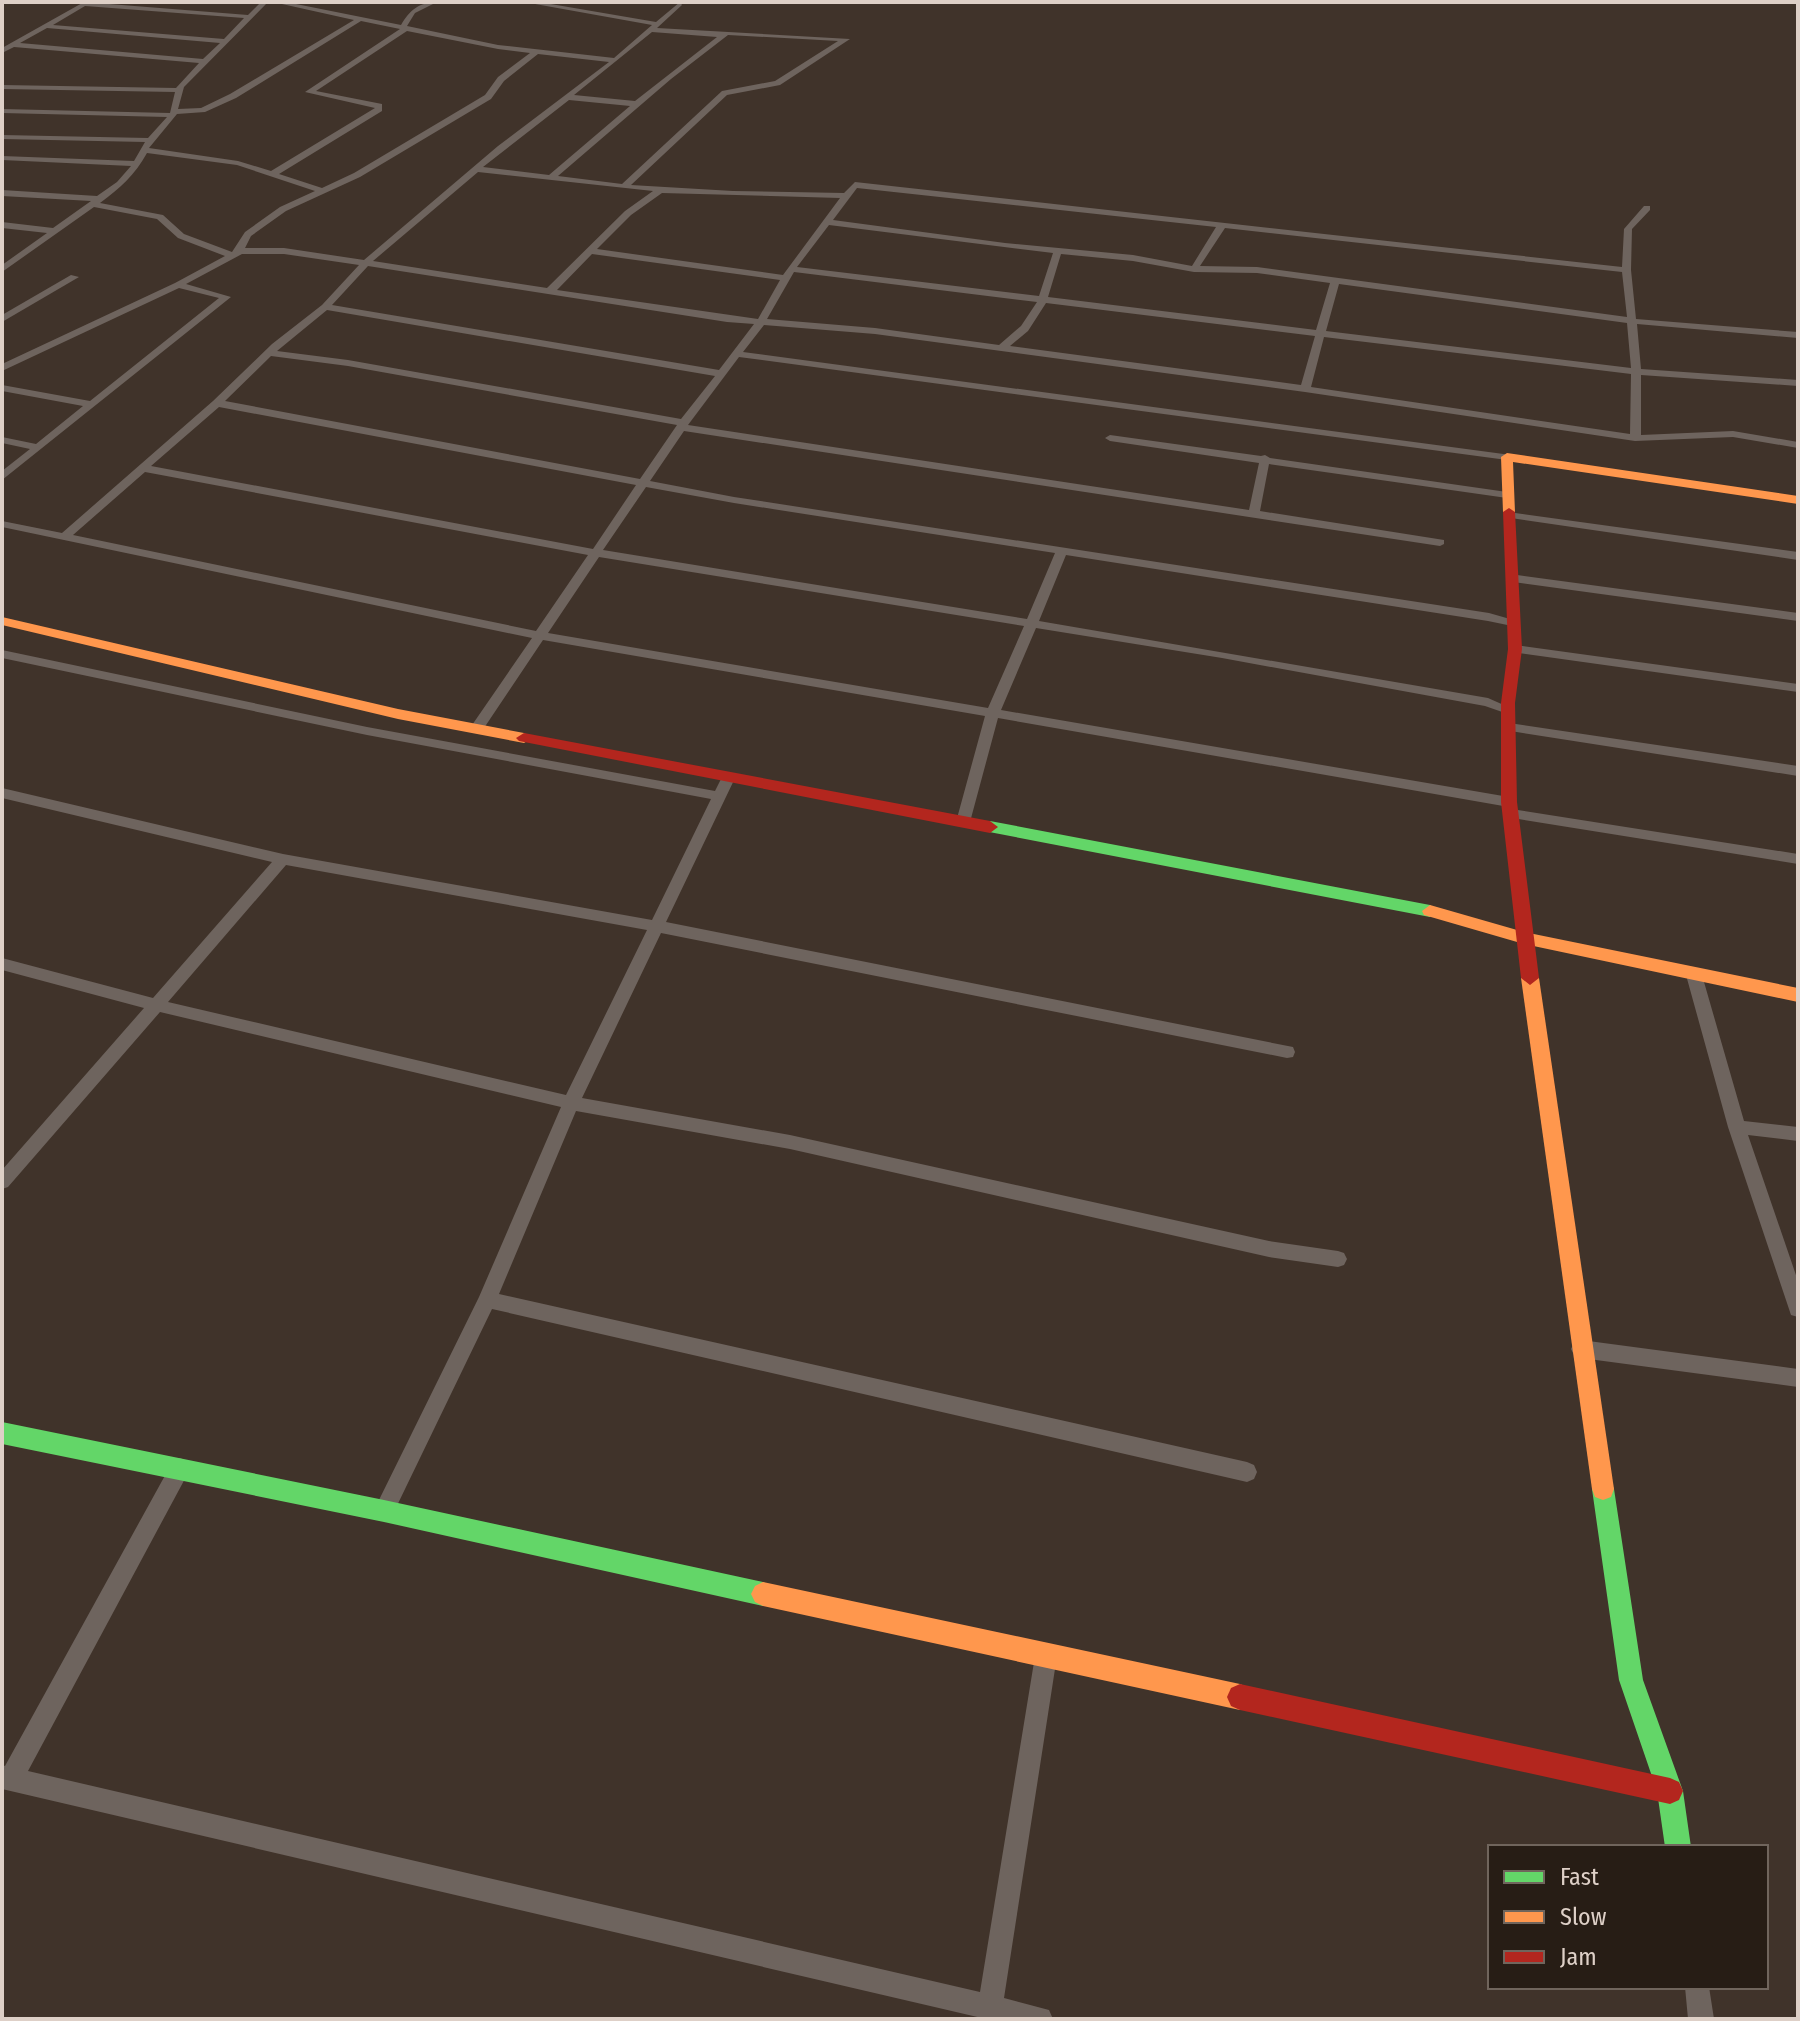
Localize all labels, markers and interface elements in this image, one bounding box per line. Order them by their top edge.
legend [1488,1845,1768,1989]
text: Fast [1560,1863,1599,1891]
text: Slow [1560,1903,1607,1931]
text: Jam [1560,1943,1597,1971]

